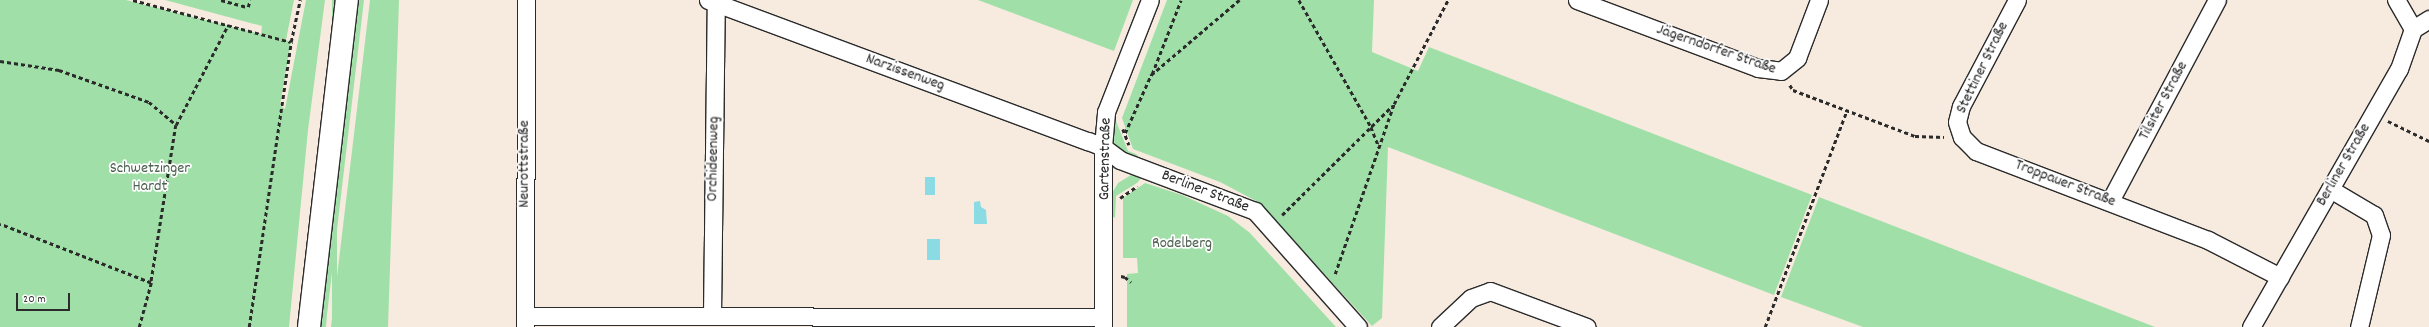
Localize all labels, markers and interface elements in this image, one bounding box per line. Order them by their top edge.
street label: Stettiner Straße [1952,19,2014,117]
street label: Jägerndorfer Straße [1654,21,1778,79]
street label: Narzissenweg [863,50,947,96]
street label: Tilsiter Straße [2135,58,2193,144]
street label: Orchideenweg [704,116,724,202]
street label: Gartenstraße [1096,118,1116,200]
street label: Neurottstraße [515,120,535,208]
street label: Berliner Straße [2313,120,2375,210]
street label: Troppauer Straße [2012,156,2118,212]
park label: Schwetzinger Hardt [110,159,190,197]
street label: Berliner Straße [1158,166,1252,218]
park label: Rodelberg [1152,234,1212,254]
scale bar [18,285,72,311]
text: 20 m [23,291,46,308]

